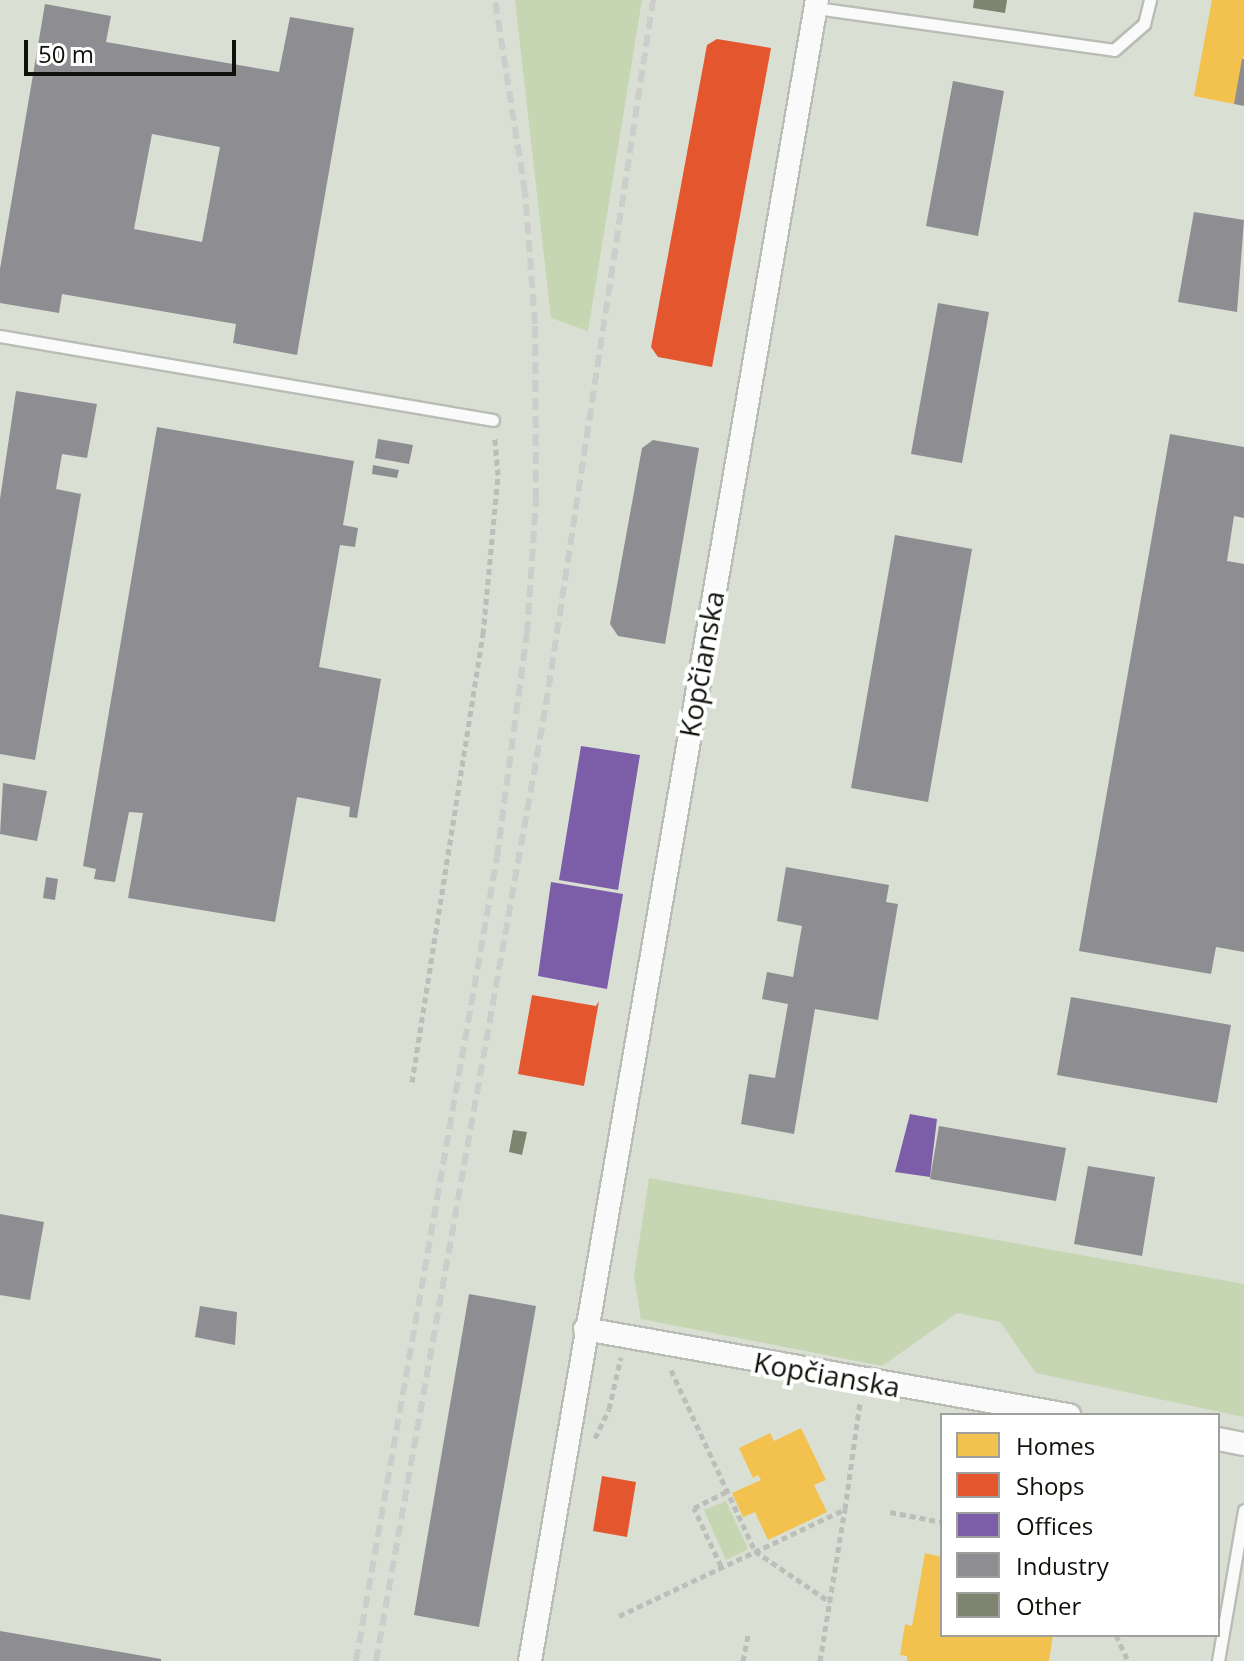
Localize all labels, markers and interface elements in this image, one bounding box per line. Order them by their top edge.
scale bar [28,24,240,74]
text: 50 m [38,37,94,70]
street label: Kopčianska [672,588,730,740]
street label: Kopčianska [751,1345,903,1403]
legend [940,1413,1220,1637]
text: Homes [1016,1429,1095,1462]
text: Shops [1016,1469,1084,1502]
text: Offices [1016,1509,1093,1542]
text: Industry [1016,1549,1109,1582]
text: Other [1016,1589,1081,1622]

